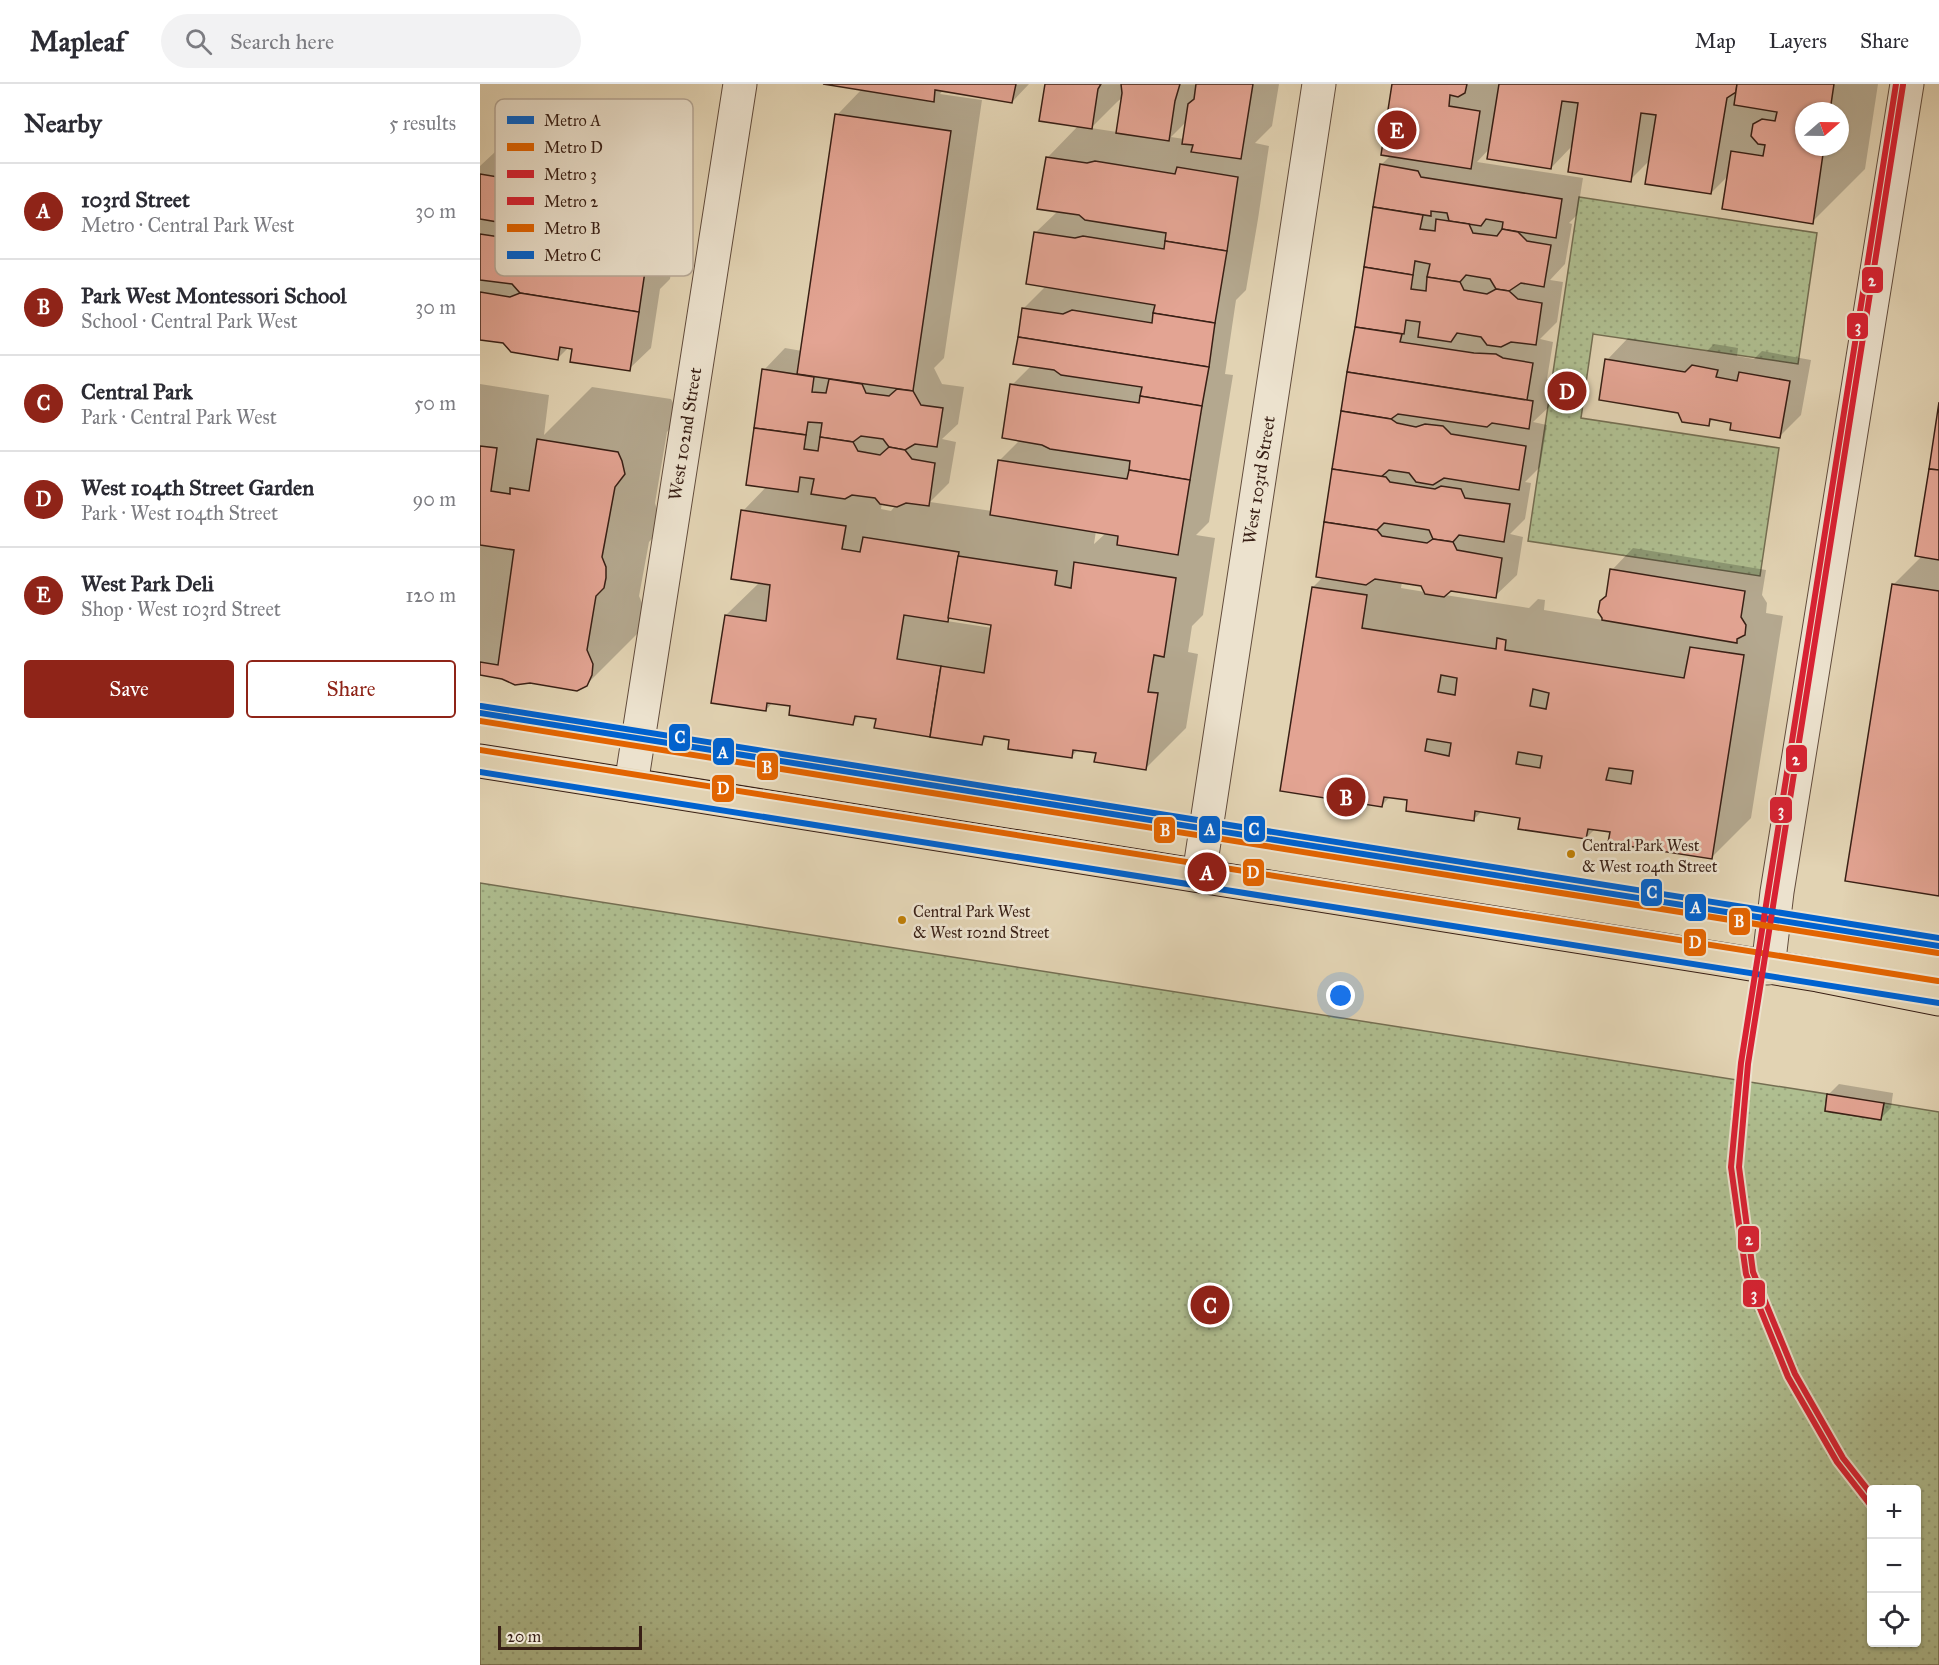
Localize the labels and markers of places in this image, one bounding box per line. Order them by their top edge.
pin: E [1378,108,1416,152]
pin: D [1548,368,1586,414]
pin: B [1326,774,1366,820]
place label: Central Park West & West 104th Street [1582,836,1718,876]
marker: Central Park West & West 104th Street [1565,848,1577,860]
pin: A [1188,850,1226,894]
place label: Central Park West & West 102nd Street [913,902,1050,942]
marker: Central Park West & West 102nd Street [896,914,908,926]
pin: C [1190,1282,1230,1328]

